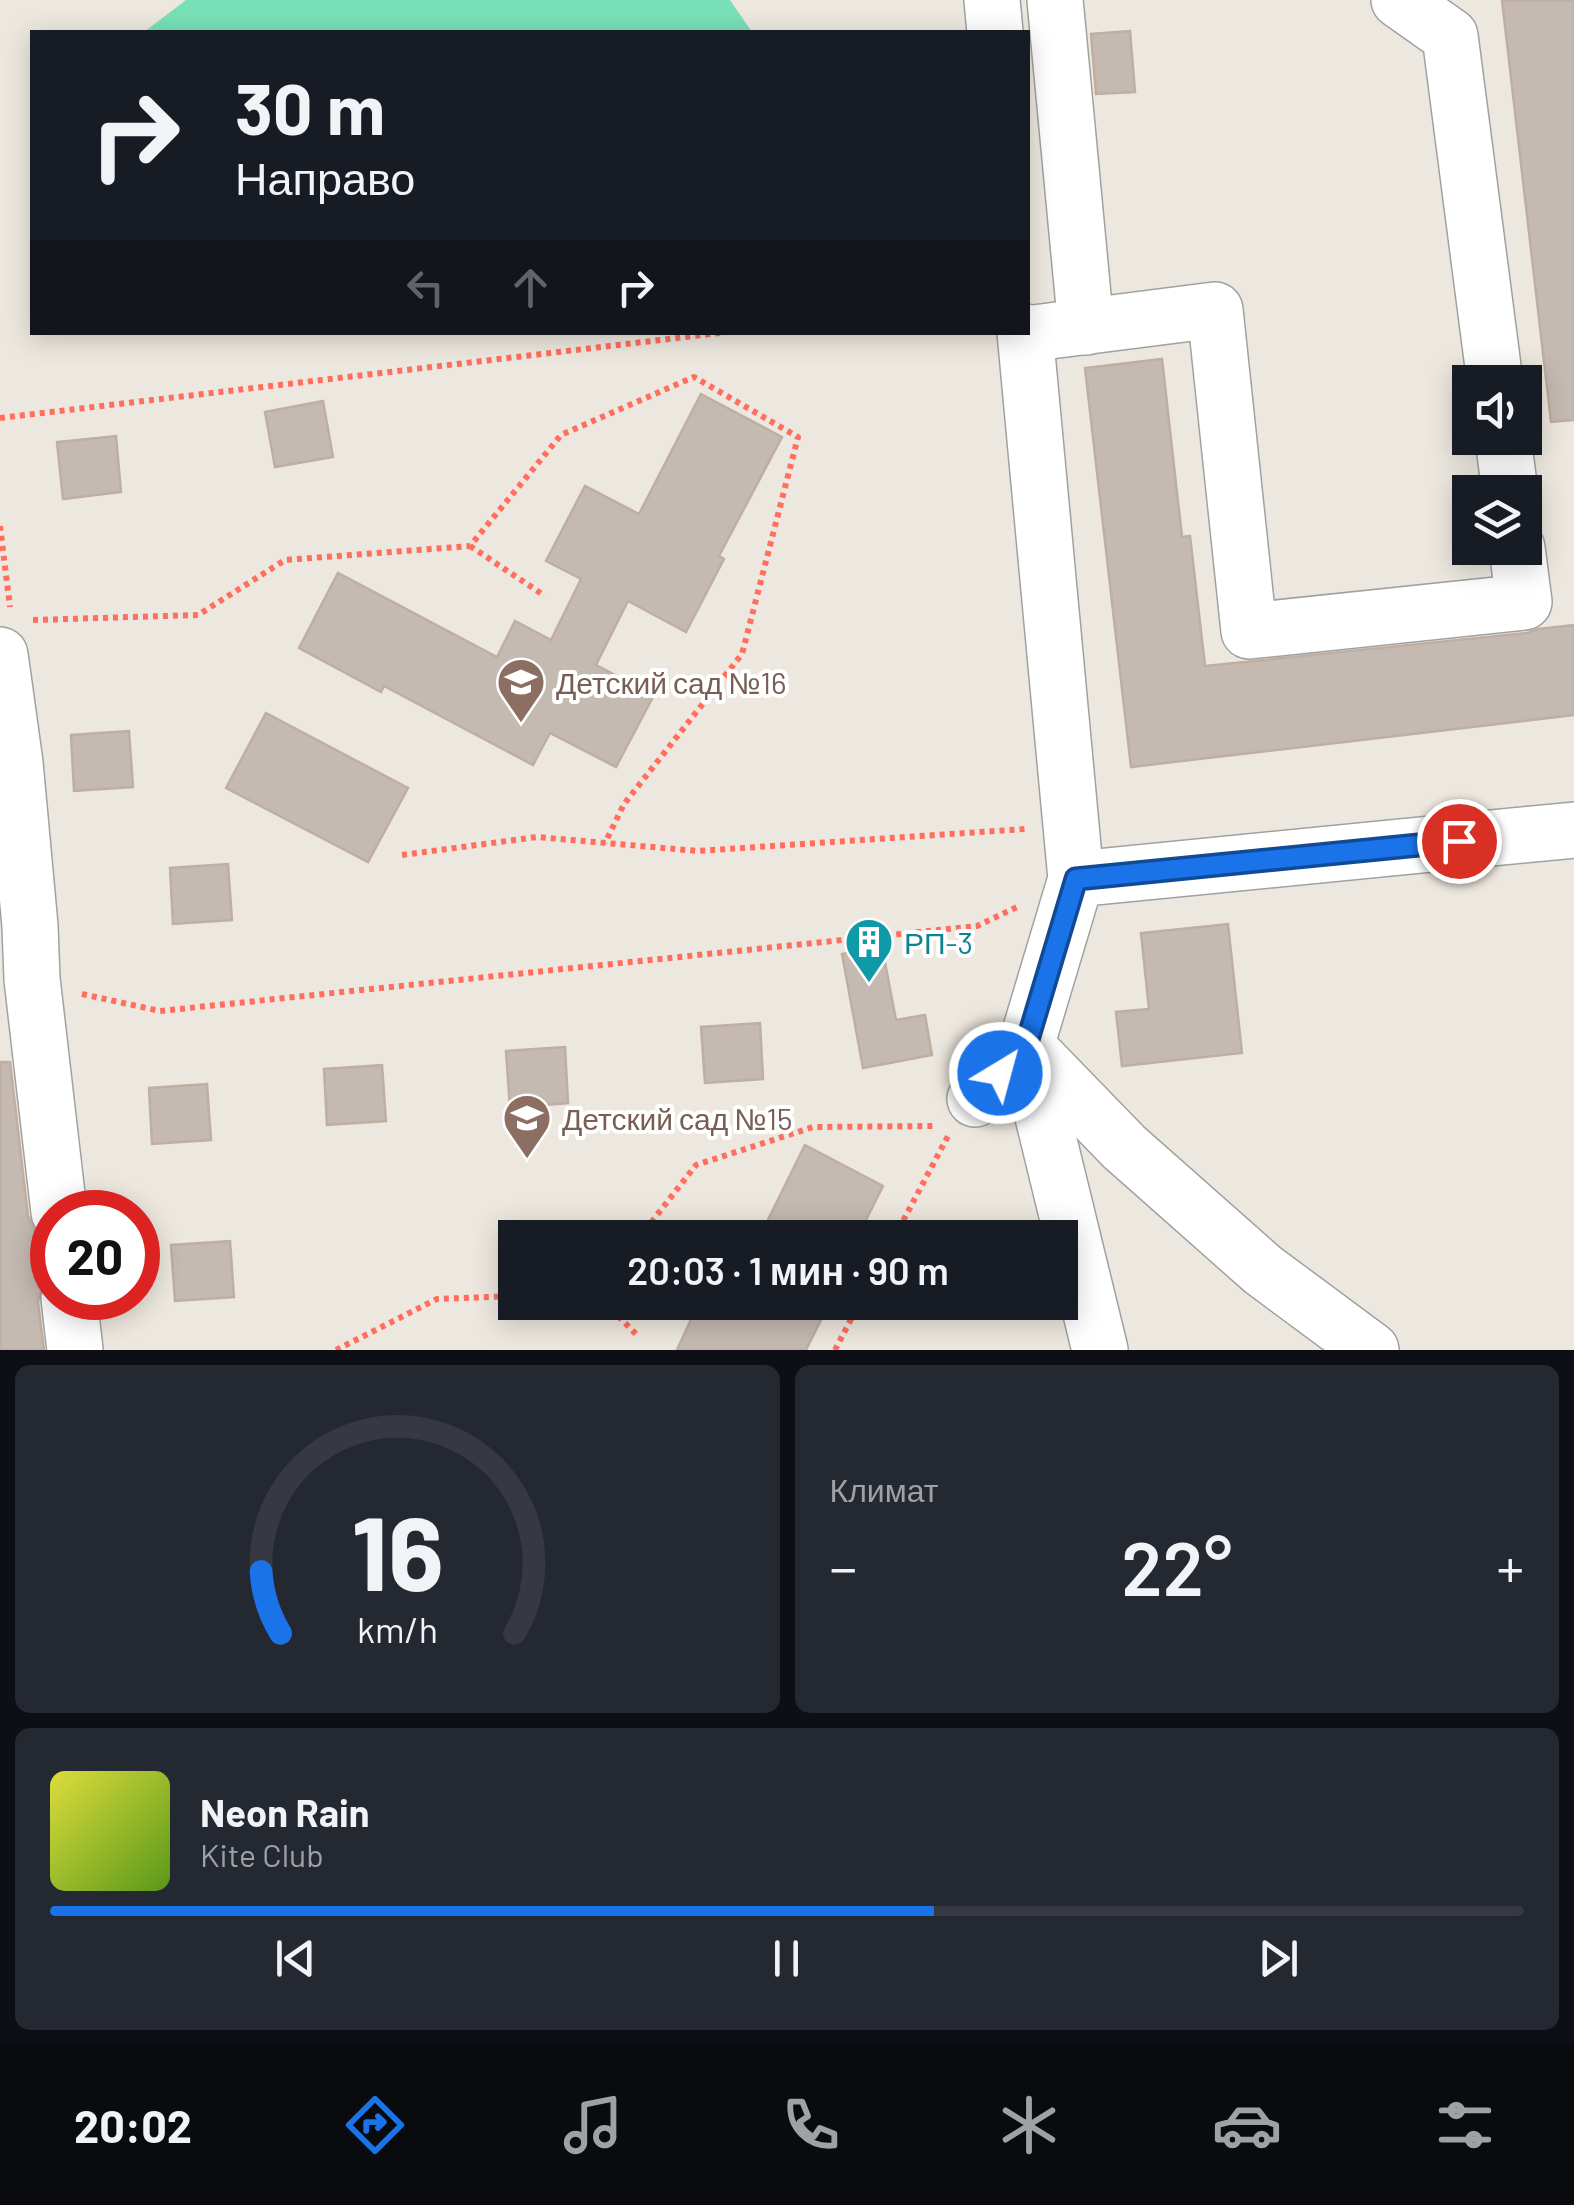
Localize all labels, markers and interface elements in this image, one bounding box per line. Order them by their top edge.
text: 30 m [235,65,385,149]
icon: right [70,70,200,200]
text: Направо [235,150,415,204]
icon: left [398,260,453,315]
icon: ahead [503,260,558,315]
icon: right [608,260,663,315]
map controls [1452,365,1542,565]
button: sound [1452,365,1542,455]
button: layers [1452,475,1542,565]
school or university icon: Детский сад №16 [495,656,547,724]
place label: Детский сад №16 [556,664,786,700]
pin [1417,799,1502,884]
icon: arrive [1432,814,1487,869]
building icon: РП-3 [843,916,895,984]
place label: РП-3 [904,924,973,960]
position arrow [948,1021,1052,1125]
school or university icon: Детский сад №15 [501,1092,553,1160]
place label: Детский сад №15 [562,1100,792,1136]
speed limit sign: 20 [30,1190,160,1320]
text: 20:03 · 1 мин · 90 m [627,1247,949,1293]
text: Климат [830,1470,938,1508]
text: 16 [351,1487,444,1612]
text: 22° [1121,1521,1232,1611]
text: − [830,1533,857,1599]
text: + [1496,1533,1524,1599]
text: km/h [357,1607,438,1650]
text: Neon Rain [200,1789,369,1835]
text: Kite Club [200,1835,324,1873]
icon: previous [268,1931,323,1986]
icon: pause [759,1931,814,1986]
icon: next [1251,1931,1306,1986]
icon: directions [340,2090,410,2160]
icon: music [558,2090,628,2160]
icon: phone [776,2090,846,2160]
icon: climate [994,2090,1064,2160]
icon: car [1212,2090,1282,2160]
icon: filters [1430,2090,1500,2160]
text: 20:02 [74,2098,192,2152]

